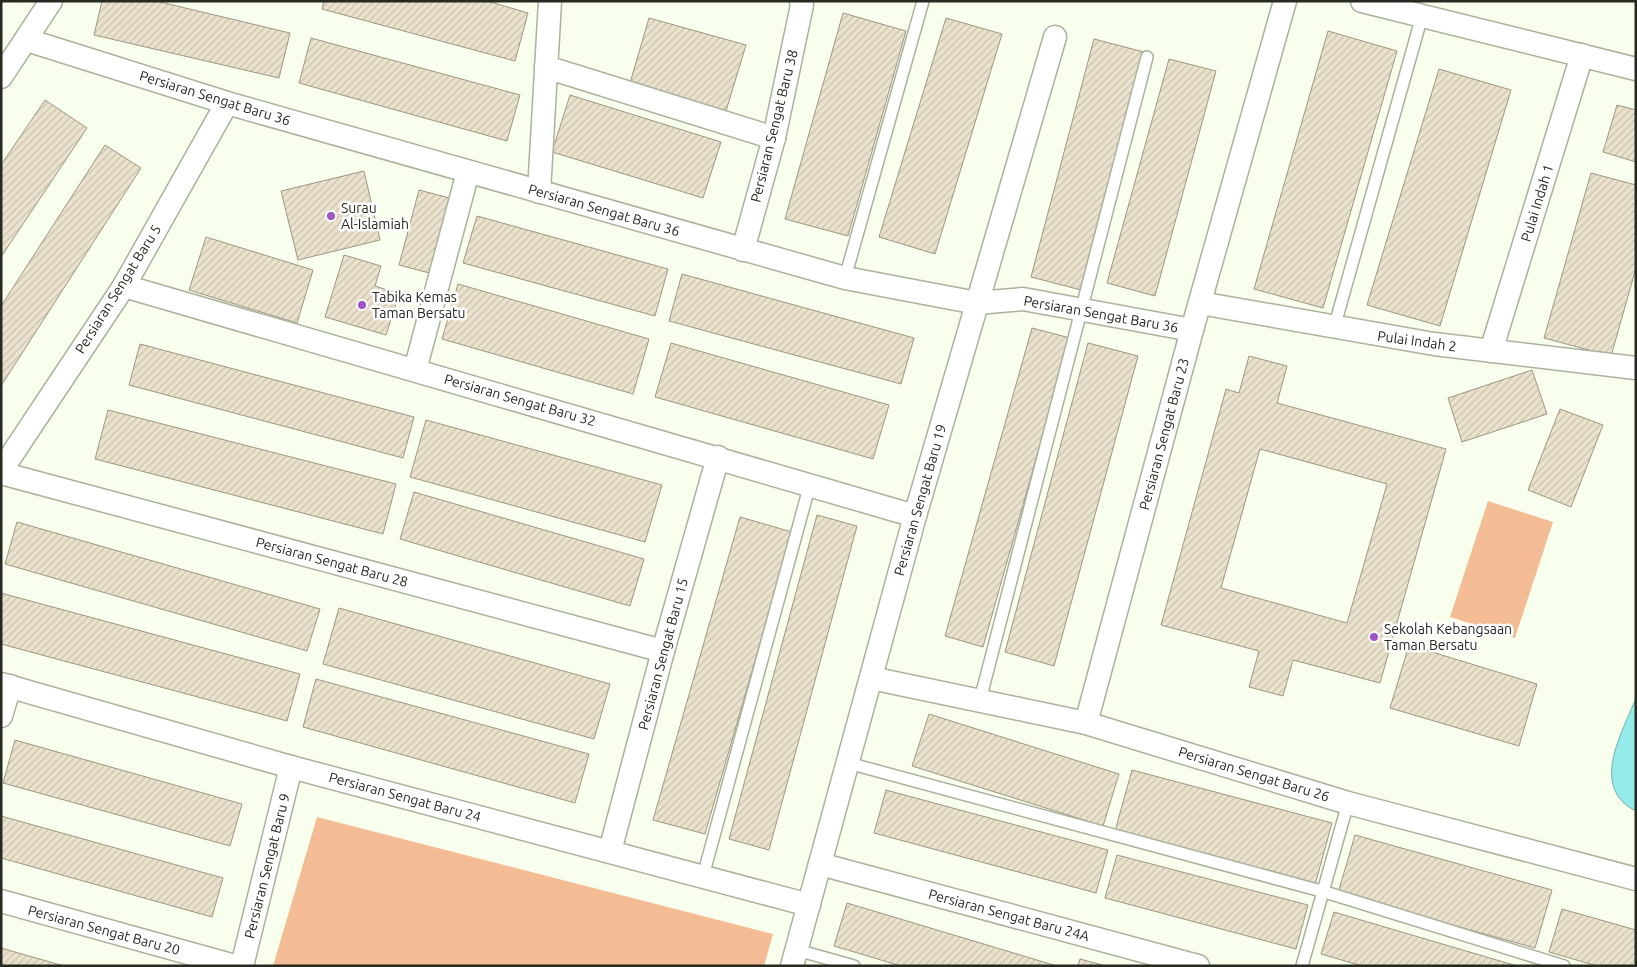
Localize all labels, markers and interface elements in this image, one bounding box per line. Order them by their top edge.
street label: Persiaran Sengat Baru 38 [747,48,801,204]
street label: Persiaran Sengat Baru 36 [138,67,292,129]
street label: Pulai Indah 1 [1518,162,1556,244]
street label: Persiaran Sengat Baru 36 [526,181,682,239]
place label: Surau Al-Islamiah [341,200,409,232]
marker: Surau Al-Islamiah [325,210,337,222]
street label: Persiaran Sengat Baru 5 [72,222,164,356]
place label: Tabika Kemas Taman Bersatu [372,289,466,321]
street label: Persiaran Sengat Baru 36 [1022,292,1180,336]
marker: Tabika Kemas Taman Bersatu [356,299,368,311]
street label: Pulai Indah 2 [1376,328,1458,354]
street label: Persiaran Sengat Baru 23 [1136,356,1192,512]
street label: Persiaran Sengat Baru 32 [442,371,598,429]
street label: Persiaran Sengat Baru 19 [891,422,949,578]
street label: Persiaran Sengat Baru 28 [254,534,410,590]
street label: Persiaran Sengat Baru 15 [635,576,691,732]
place label: Sekolah Kebangsaan Taman Bersatu [1384,621,1512,653]
marker: Sekolah Kebangsaan Taman Bersatu [1368,631,1380,643]
street label: Persiaran Sengat Baru 26 [1177,743,1331,805]
street label: Persiaran Sengat Baru 24 [327,769,483,825]
street label: Persiaran Sengat Baru 9 [241,792,293,940]
street label: Persiaran Sengat Baru 24A [927,886,1091,944]
street label: Persiaran Sengat Baru 20 [26,902,182,958]

